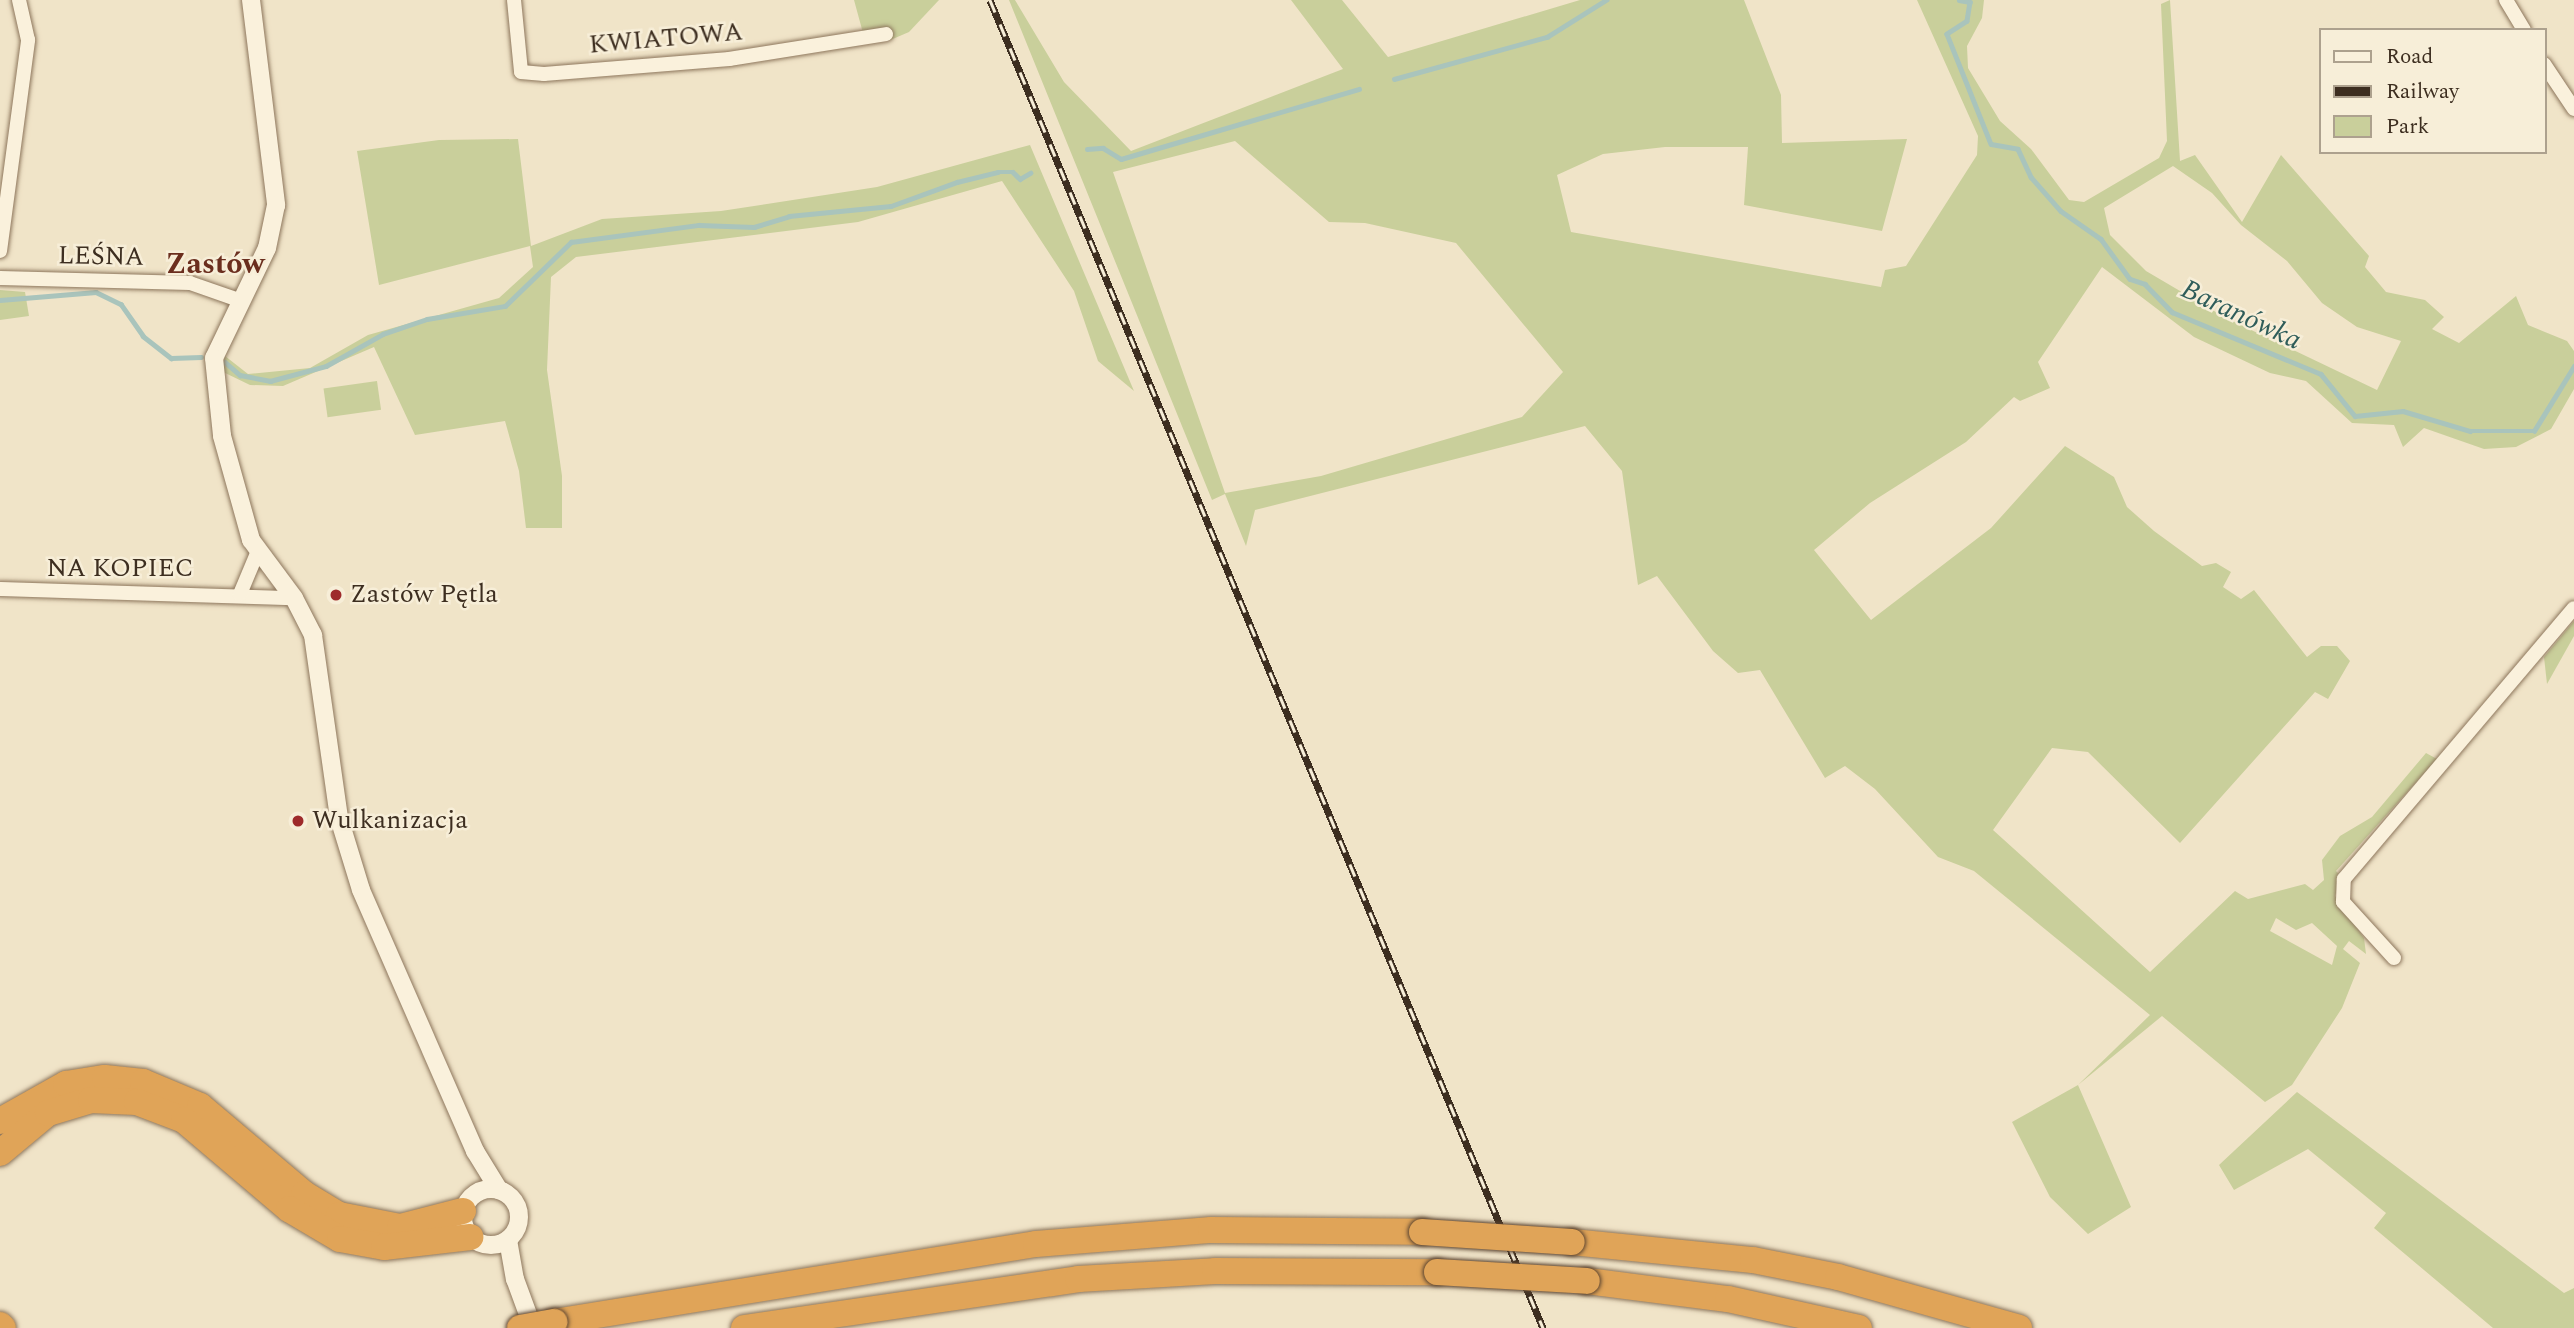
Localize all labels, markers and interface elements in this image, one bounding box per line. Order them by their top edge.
street label: KWIATOWA [588,17,744,61]
legend [2318,28,2546,154]
text: Road [2386,41,2433,73]
text: Railway [2386,76,2459,108]
text: Park [2386,111,2429,143]
street label: LEŚNA [58,241,144,273]
district label: Zastów [165,246,265,282]
water label: Baranówka [2175,272,2307,358]
street label: NA KOPIEC [46,553,194,585]
place label: Zastów Pętla [350,579,498,611]
marker: Zastów Pętla [328,587,344,603]
place label: Wulkanizacja [312,805,468,837]
marker: Wulkanizacja [290,813,306,829]

